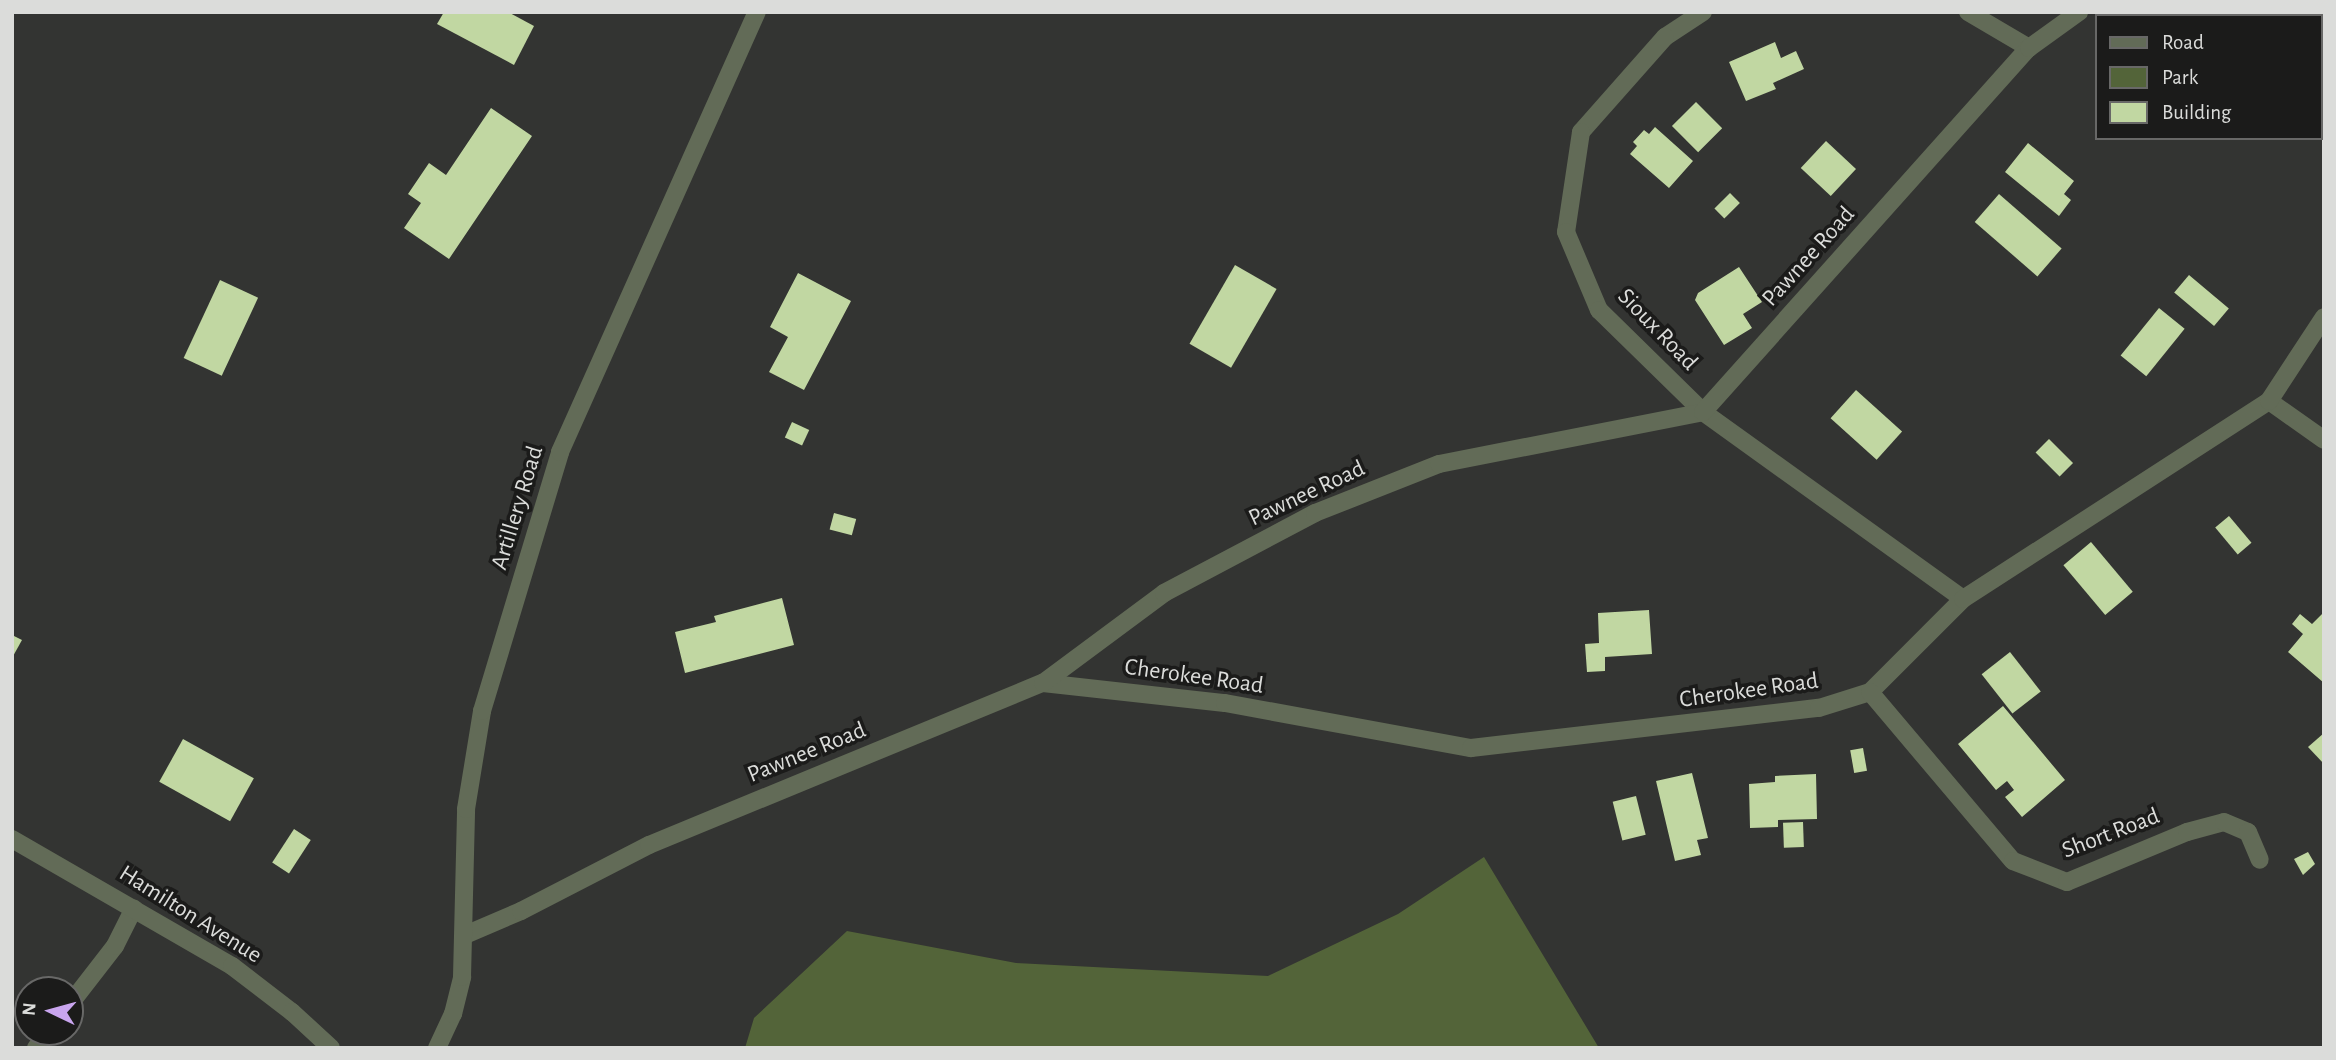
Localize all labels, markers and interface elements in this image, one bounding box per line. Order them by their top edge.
legend [2094,14,2322,140]
text: Road [2162,32,2204,53]
text: Park [2162,67,2198,88]
text: Building [2162,102,2231,123]
street label: Pawnee Road [1756,201,1862,313]
street label: Sioux Road [1611,283,1703,377]
street label: Artillery Road [486,443,550,573]
street label: Pawnee Road [1244,455,1370,533]
street label: Cherokee Road [1123,653,1265,701]
street label: Cherokee Road [1678,667,1820,715]
street label: Pawnee Road [744,716,870,790]
street label: Short Road [2058,802,2164,866]
street label: Hamilton Avenue [113,860,267,970]
north arrow [14,976,84,1046]
text: N [20,1002,40,1017]

